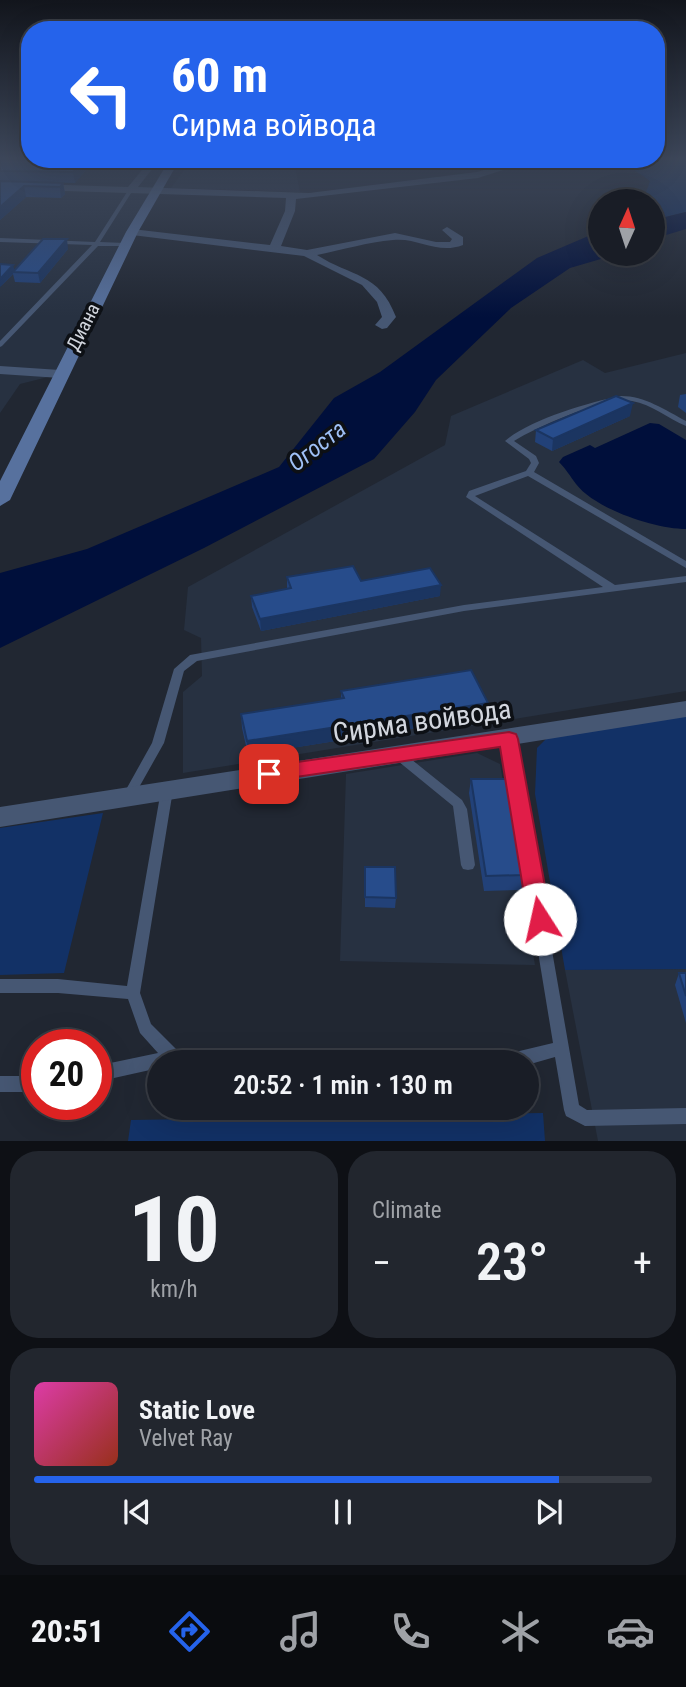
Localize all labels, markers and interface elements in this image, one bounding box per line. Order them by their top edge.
text: 60 m [171,47,268,104]
icon: left [56,49,147,140]
text: Сирма войвода [171,106,377,144]
north arrow [588,189,665,266]
map controls [588,189,665,266]
street label: Диана [61,299,105,355]
water label: Огоста [282,415,352,477]
street label: Сирма войвода [331,692,513,750]
pin [239,744,299,804]
icon: arrive [250,755,288,793]
position arrow [503,882,577,956]
speed limit sign: 20 [21,1029,112,1120]
text: 20:52 · 1 min · 130 m [233,1070,453,1100]
text: 10 [128,1177,220,1283]
text: Climate [372,1197,442,1224]
text: 23° [476,1232,548,1293]
text: − [372,1241,391,1285]
text: + [633,1241,652,1285]
text: km/h [150,1276,198,1303]
text: Static Love [139,1395,255,1425]
text: Velvet Ray [139,1425,233,1452]
icon: previous [118,1493,156,1531]
icon: pause [324,1493,362,1531]
icon: next [530,1493,568,1531]
icon: directions [165,1607,214,1656]
icon: music [276,1607,325,1656]
icon: phone [386,1607,435,1656]
icon: climate [496,1607,545,1656]
icon: car [606,1607,655,1656]
text: 20:51 [31,1612,104,1650]

